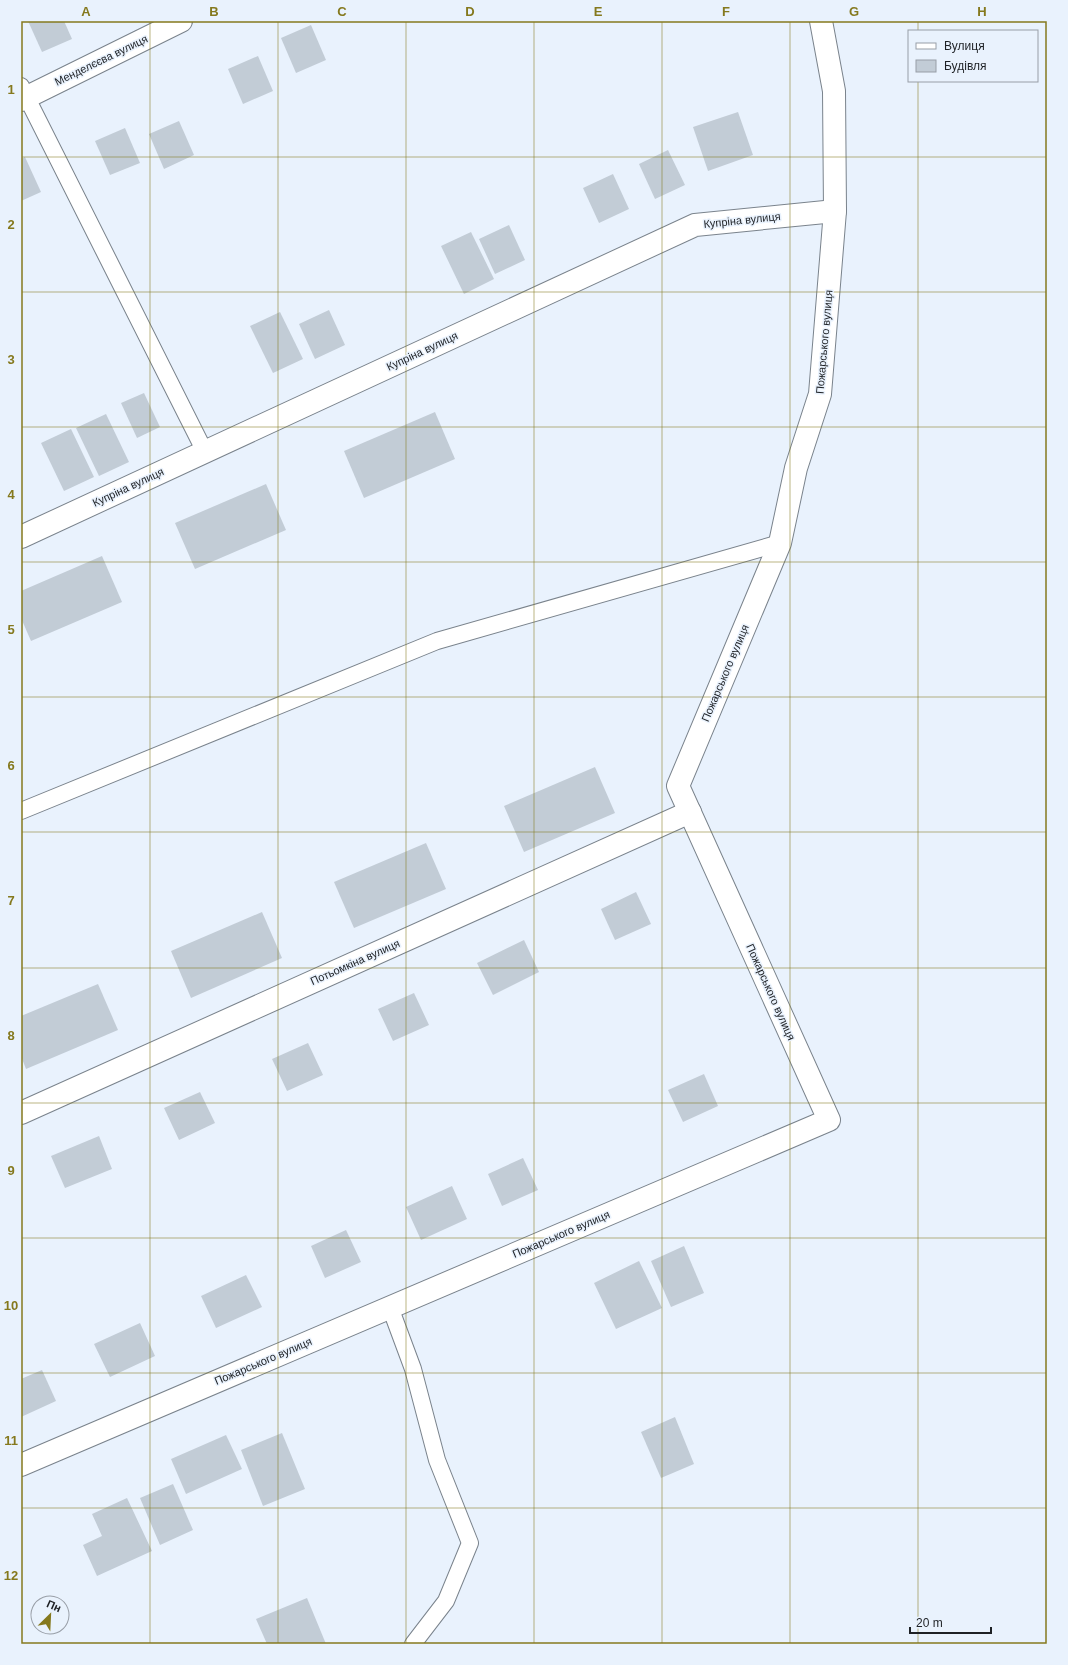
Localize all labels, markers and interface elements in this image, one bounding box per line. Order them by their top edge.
text: A [81,4,91,19]
text: B [209,4,219,19]
text: C [337,4,347,19]
text: D [465,4,475,19]
text: E [594,4,603,19]
text: F [722,4,730,19]
text: G [849,4,859,19]
text: H [977,4,987,19]
legend [908,30,1038,82]
street label: Менделєєва вулиця [53,32,149,88]
text: Вулиця [944,39,985,53]
text: Будівля [944,59,986,73]
text: 1 [7,82,15,97]
street label: Купріна вулиця [703,210,781,230]
text: 2 [7,217,15,232]
street label: Пожарського вулиця [813,289,835,395]
street label: Купріна вулиця [384,329,460,373]
text: 3 [7,352,15,367]
street label: Купріна вулиця [90,465,166,509]
text: 4 [7,487,15,502]
text: 5 [7,622,15,637]
street label: Пожарського вулиця [699,623,751,723]
text: 6 [7,758,15,773]
text: 7 [7,893,15,908]
street label: Потьомкіна вулиця [309,937,402,987]
street label: Пожарського вулиця [744,942,798,1042]
text: 8 [7,1028,15,1043]
text: 9 [7,1163,15,1178]
street label: Пожарського вулиця [511,1208,611,1260]
text: 10 [4,1298,18,1313]
street label: Пожарського вулиця [213,1335,313,1387]
text: 11 [4,1433,18,1448]
text: 12 [4,1568,18,1583]
north arrow [30,1595,70,1635]
text: Пн [45,1597,63,1614]
scale bar [910,1609,991,1635]
text: 20 m [916,1616,943,1630]

